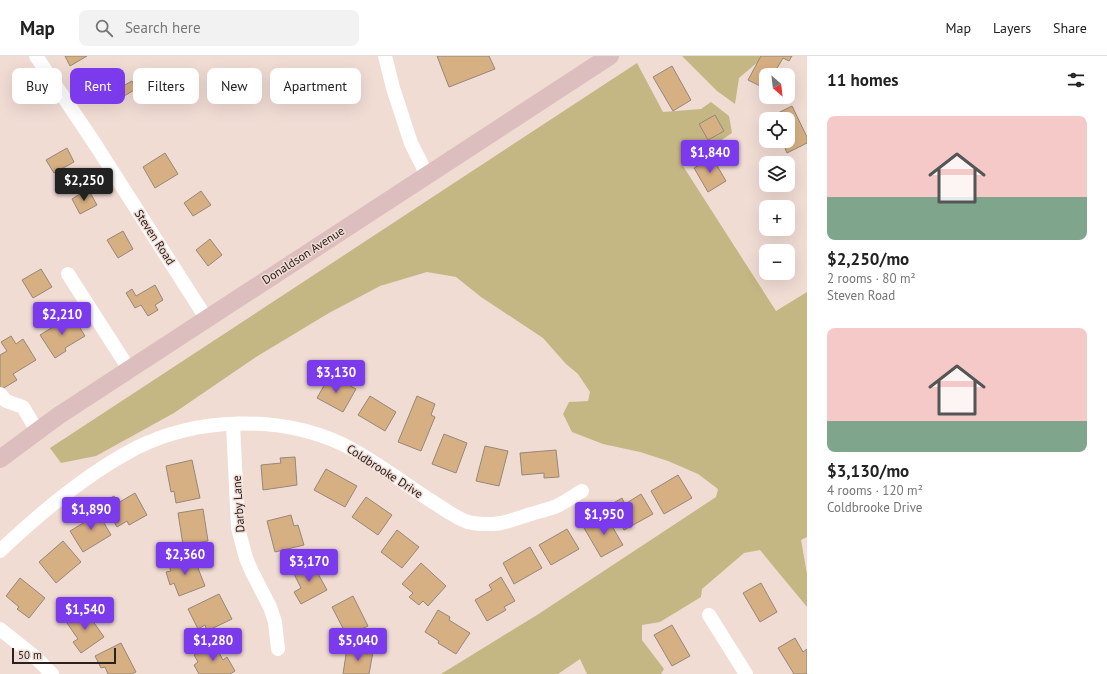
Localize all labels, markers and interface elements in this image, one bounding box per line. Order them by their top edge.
search box [79,10,359,46]
text: Map [20,16,55,40]
icon: search [93,17,115,39]
text: Search here [125,18,201,37]
text: Map [945,19,971,37]
text: Layers [993,19,1031,37]
text: Share [1053,19,1087,37]
chip: Buy [12,68,62,104]
chip: Rent [70,68,125,104]
chip: Filters [133,68,199,104]
chip: New [207,68,262,104]
chip: Apartment [270,68,361,104]
north arrow [759,68,795,104]
map controls [759,68,795,280]
text: 11 homes [827,69,898,91]
icon: filters [1065,69,1087,91]
button: locate [759,112,795,148]
pin: $1,840 [677,140,743,174]
icon: home [921,142,993,214]
text: $1,840 [690,144,730,161]
button: layers [759,156,795,192]
pin: $2,250 [51,168,117,202]
text: $2,250 [64,172,104,189]
button: + [759,200,795,236]
street label: Steven Road [132,206,178,268]
street label: Donaldson Avenue [259,223,347,287]
button: − [759,244,795,280]
text: $2,250/mo [827,248,909,270]
text: 2 rooms · 80 m² [827,270,916,287]
text: Steven Road [827,287,895,304]
pin: $2,210 [29,302,95,336]
text: $2,210 [42,306,82,323]
icon: home [921,354,993,426]
pin: $3,130 [303,360,369,394]
text: $3,130 [316,364,356,381]
street label: Coldbrooke Drive [344,441,426,501]
text: $3,130/mo [827,460,909,482]
street label: Darby Lane [229,475,247,533]
text: 4 rooms · 120 m² [827,482,923,499]
pin: $1,890 [58,497,124,531]
text: Coldbrooke Drive [827,499,922,516]
text: $1,890 [71,501,111,518]
pin: $1,950 [571,502,637,536]
text: $1,950 [584,506,624,523]
pin: $2,360 [152,542,218,576]
text: $2,360 [165,546,205,563]
pin: $3,170 [276,549,342,583]
text: $3,170 [289,553,329,570]
pin: $1,540 [52,597,118,631]
text: $1,540 [65,601,105,618]
pin: $1,280 [180,628,246,662]
pin: $5,040 [325,628,391,662]
text: $1,280 [193,632,233,649]
text: $5,040 [338,632,378,649]
scale bar [12,646,116,665]
text: 50 m [18,648,42,662]

